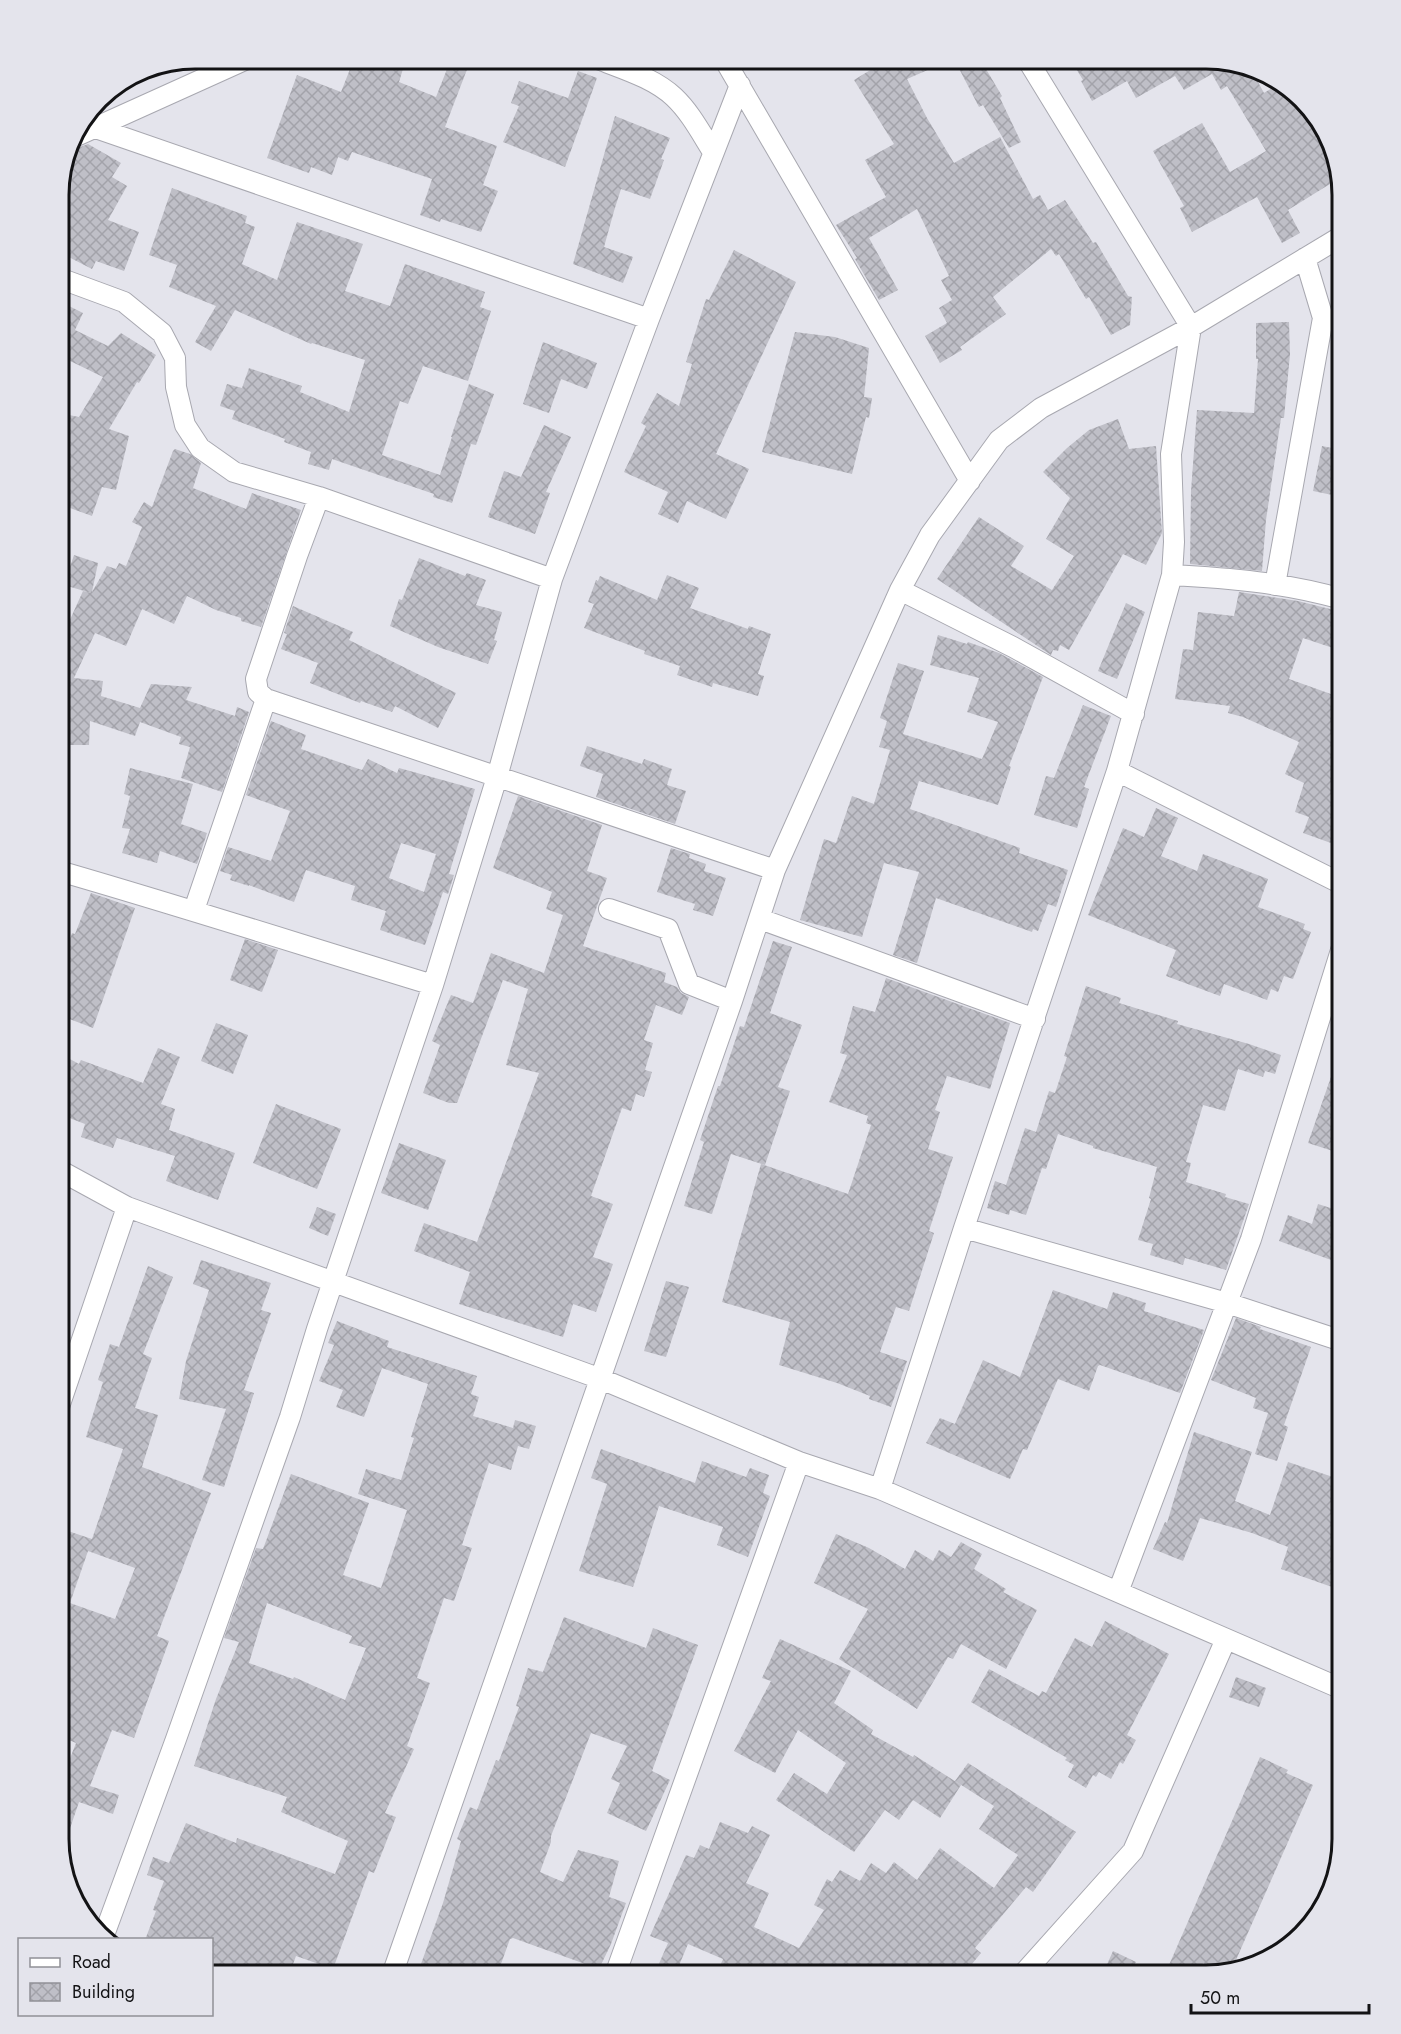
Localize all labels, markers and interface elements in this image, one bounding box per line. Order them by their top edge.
legend [18,1938,213,2016]
text: Road [72,1949,111,1975]
scale bar [1191,1977,1370,2015]
text: Building [72,1979,135,2005]
text: 50 m [1200,1985,1240,2011]

